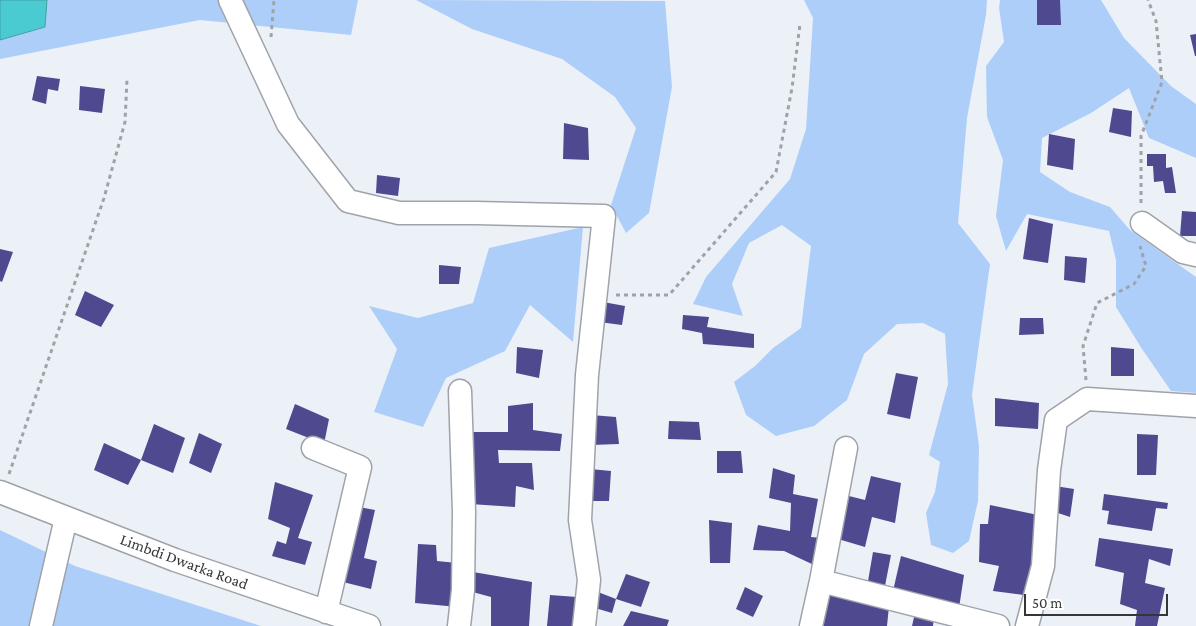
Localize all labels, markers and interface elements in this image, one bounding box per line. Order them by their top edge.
street label: Limbdi Dwarka Road [117,530,251,594]
scale bar [1026,584,1170,616]
text: 50 m [1032,595,1062,611]

